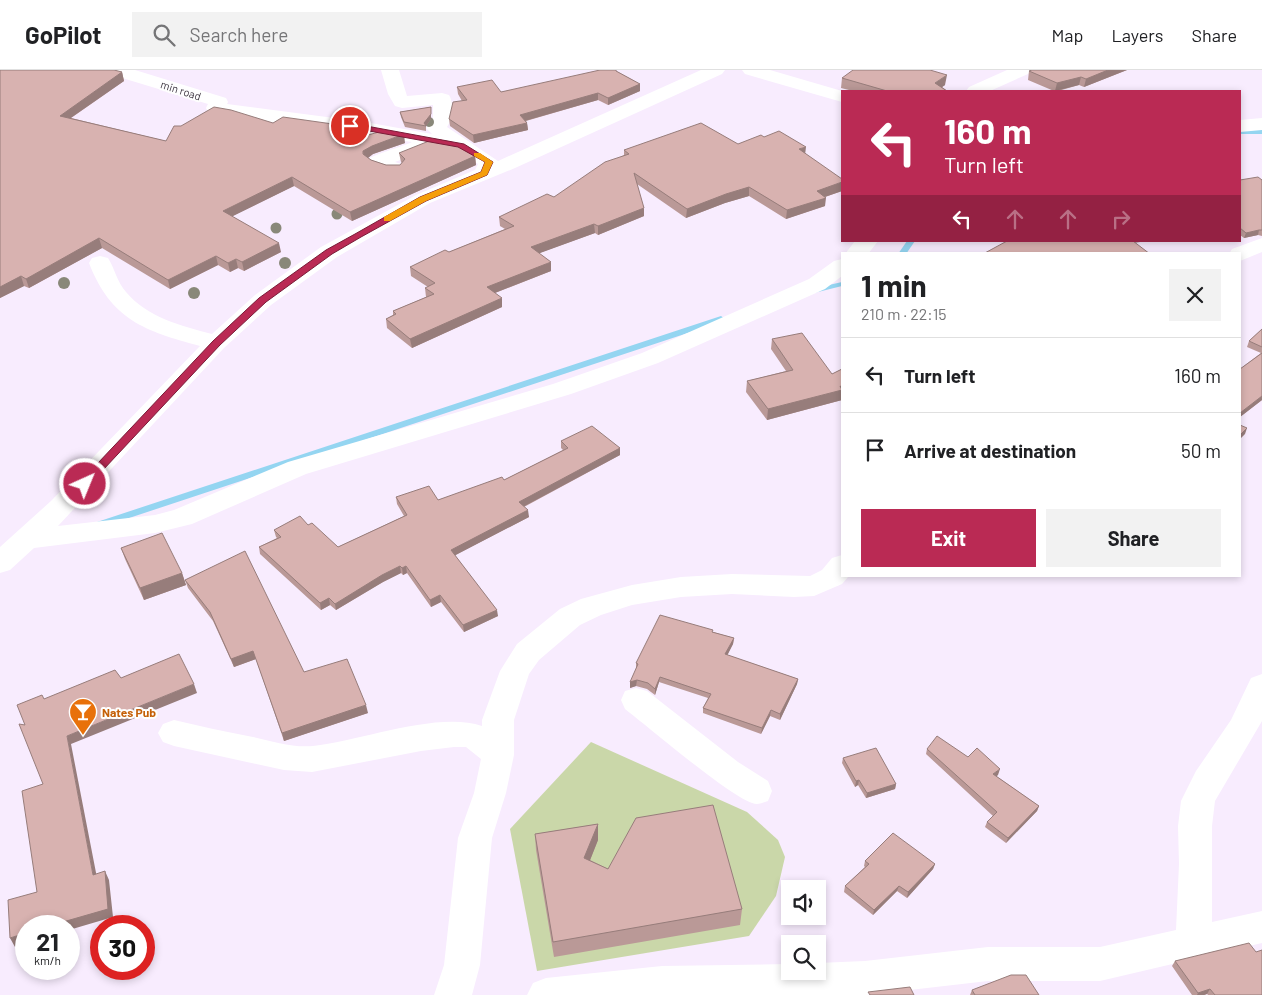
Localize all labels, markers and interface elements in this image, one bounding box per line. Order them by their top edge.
search box [132,12,482,57]
text: GoPilot [25,20,102,49]
icon: search [150,21,178,49]
text: Search here [190,23,288,46]
text: Map [1051,24,1083,46]
text: Layers [1111,24,1164,46]
text: Share [1192,24,1237,46]
street label: min road [159,77,203,103]
pin [329,105,371,147]
text: 160 m [944,109,1031,151]
icon: left [861,110,926,175]
icon: arrive [336,112,364,140]
text: Turn left [944,151,1024,177]
icon: left [948,205,976,233]
icon: ahead [1001,205,1029,233]
icon: ahead [1054,205,1082,233]
icon: right [1107,205,1135,233]
text: 1 min [861,267,927,303]
button: close [1169,269,1221,321]
text: 210 m · 22:15 [861,304,947,323]
icon: left [861,361,889,389]
text: Turn left [904,364,975,387]
text: 160 m [1174,364,1221,387]
icon: arrive [861,436,889,464]
text: Arrive at destination [904,439,1076,462]
text: 50 m [1181,439,1221,462]
position arrow [58,457,110,509]
button: Exit [861,509,1036,567]
button: Share [1046,509,1221,567]
bar icon: Nates Pub [68,697,98,736]
place label: Nates Pub [102,705,156,719]
map controls [781,880,826,980]
button: sound [781,880,826,925]
speed limit sign: 30 [90,915,155,980]
text: 21 [36,926,59,956]
button: search [781,935,826,980]
text: km/h [34,953,61,967]

